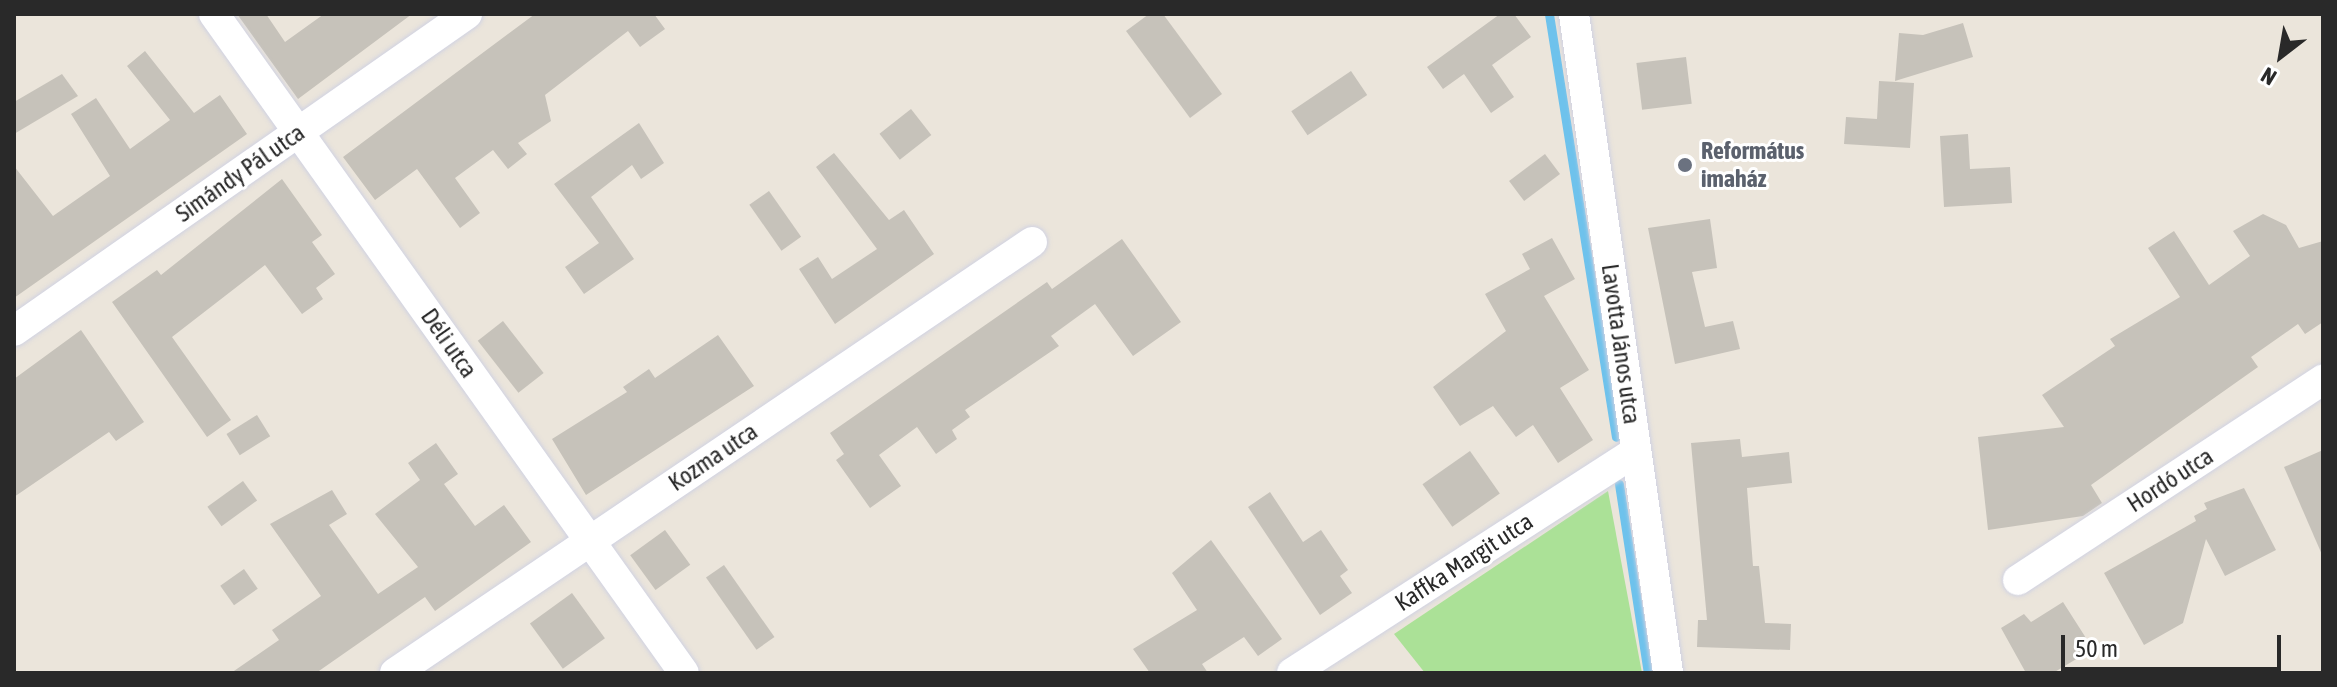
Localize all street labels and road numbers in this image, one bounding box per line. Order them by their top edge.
street label: Simándy Pál utca [170,118,310,228]
street label: Lavotta János utca [1596,262,1646,426]
street label: Déli utca [415,303,483,383]
street label: Kozma utca [663,417,763,497]
street label: Hordó utca [2122,442,2218,518]
street label: Kaffka Margit utca [1390,507,1538,617]

